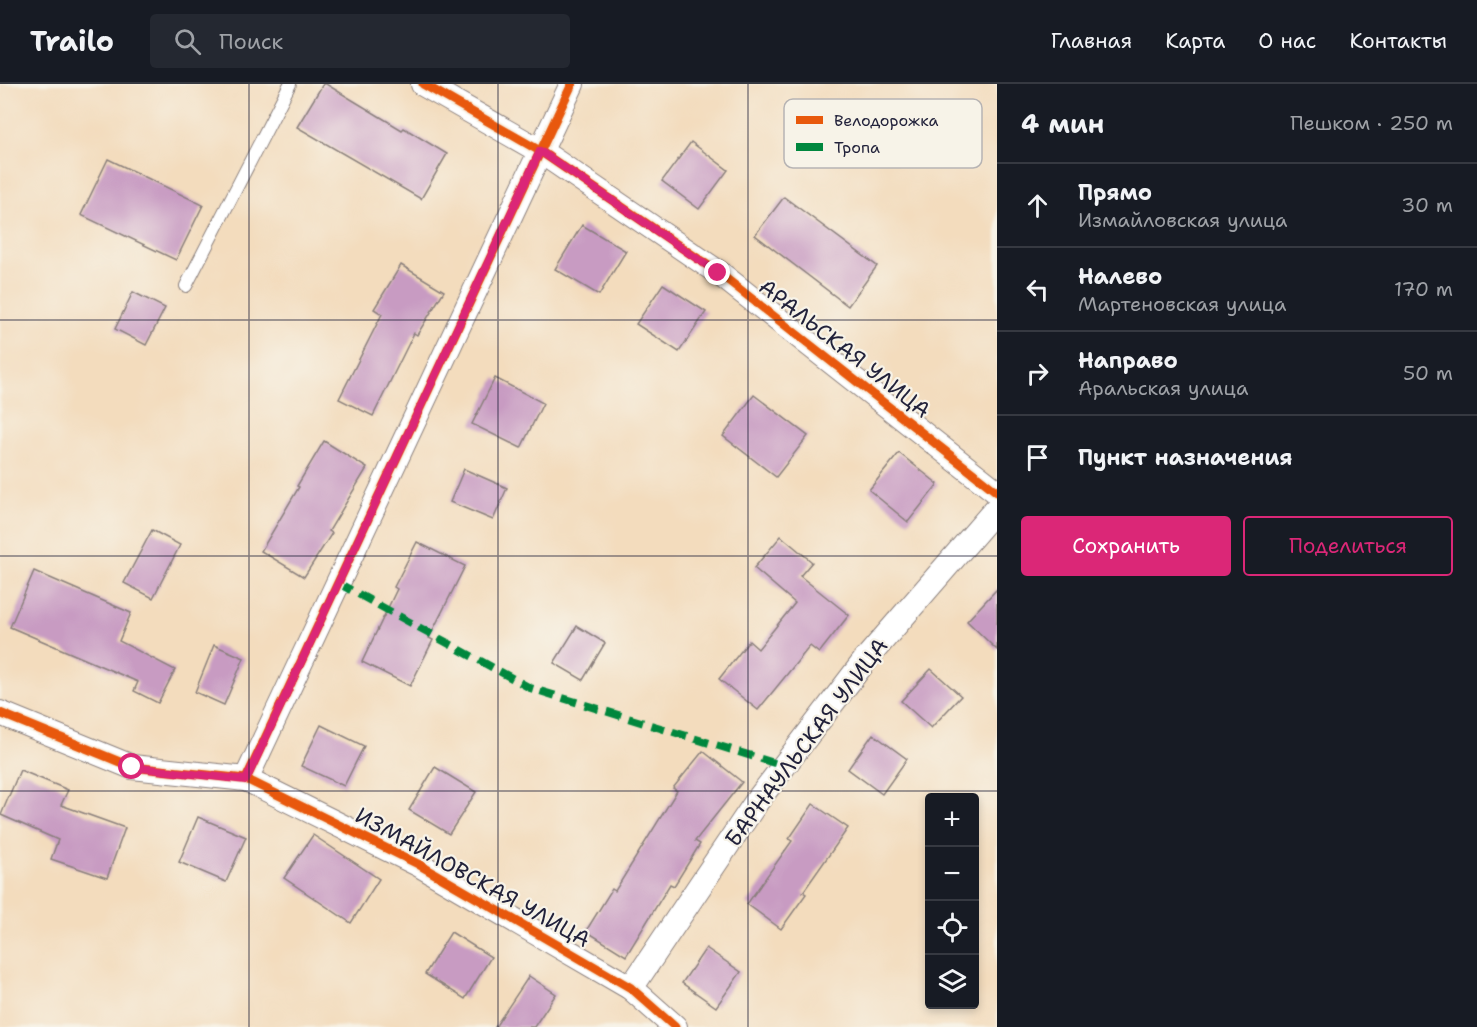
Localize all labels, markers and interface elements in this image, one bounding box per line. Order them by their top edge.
search box [150,14,570,68]
text: Trailo [30,22,114,60]
icon: search [171,25,204,58]
text: Поиск [219,27,283,56]
text: Главная [1051,27,1132,55]
text: Карта [1165,27,1225,55]
text: О нас [1258,27,1316,55]
text: Контакты [1349,27,1447,55]
legend [784,99,982,168]
text: 4 мин [1021,106,1104,141]
text: Велодорожка [834,110,939,131]
text: Пешком · 250 m [1290,110,1453,136]
text: Тропа [834,137,880,158]
text: Прямо [1078,178,1152,207]
icon: ahead [1021,189,1054,222]
text: 30 m [1401,192,1453,218]
text: Измайловская улица [1078,207,1287,233]
route end [704,259,730,285]
text: Налево [1078,262,1162,291]
street label: АРАЛЬСКАЯ УЛИЦА [753,272,937,425]
icon: left [1021,273,1054,306]
text: 170 m [1394,276,1453,302]
text: Мартеновская улица [1078,291,1286,317]
text: Направо [1078,346,1178,375]
icon: right [1021,357,1054,390]
text: 50 m [1403,360,1453,386]
text: Аральская улица [1078,375,1248,401]
icon: arrive [1021,441,1054,474]
text: Пункт назначения [1078,443,1292,472]
button: Сохранить [1021,516,1231,576]
button: Поделиться [1243,516,1453,576]
street label: БАРНАУЛЬСКАЯ УЛИЦА [718,632,894,852]
route start [118,753,144,779]
map controls [925,793,979,1009]
button: + [925,793,979,847]
street label: ИЗМАЙЛОВСКАЯ УЛИЦА [350,801,595,954]
button: − [925,847,979,901]
button: locate [925,901,979,955]
button: layers [925,955,979,1009]

